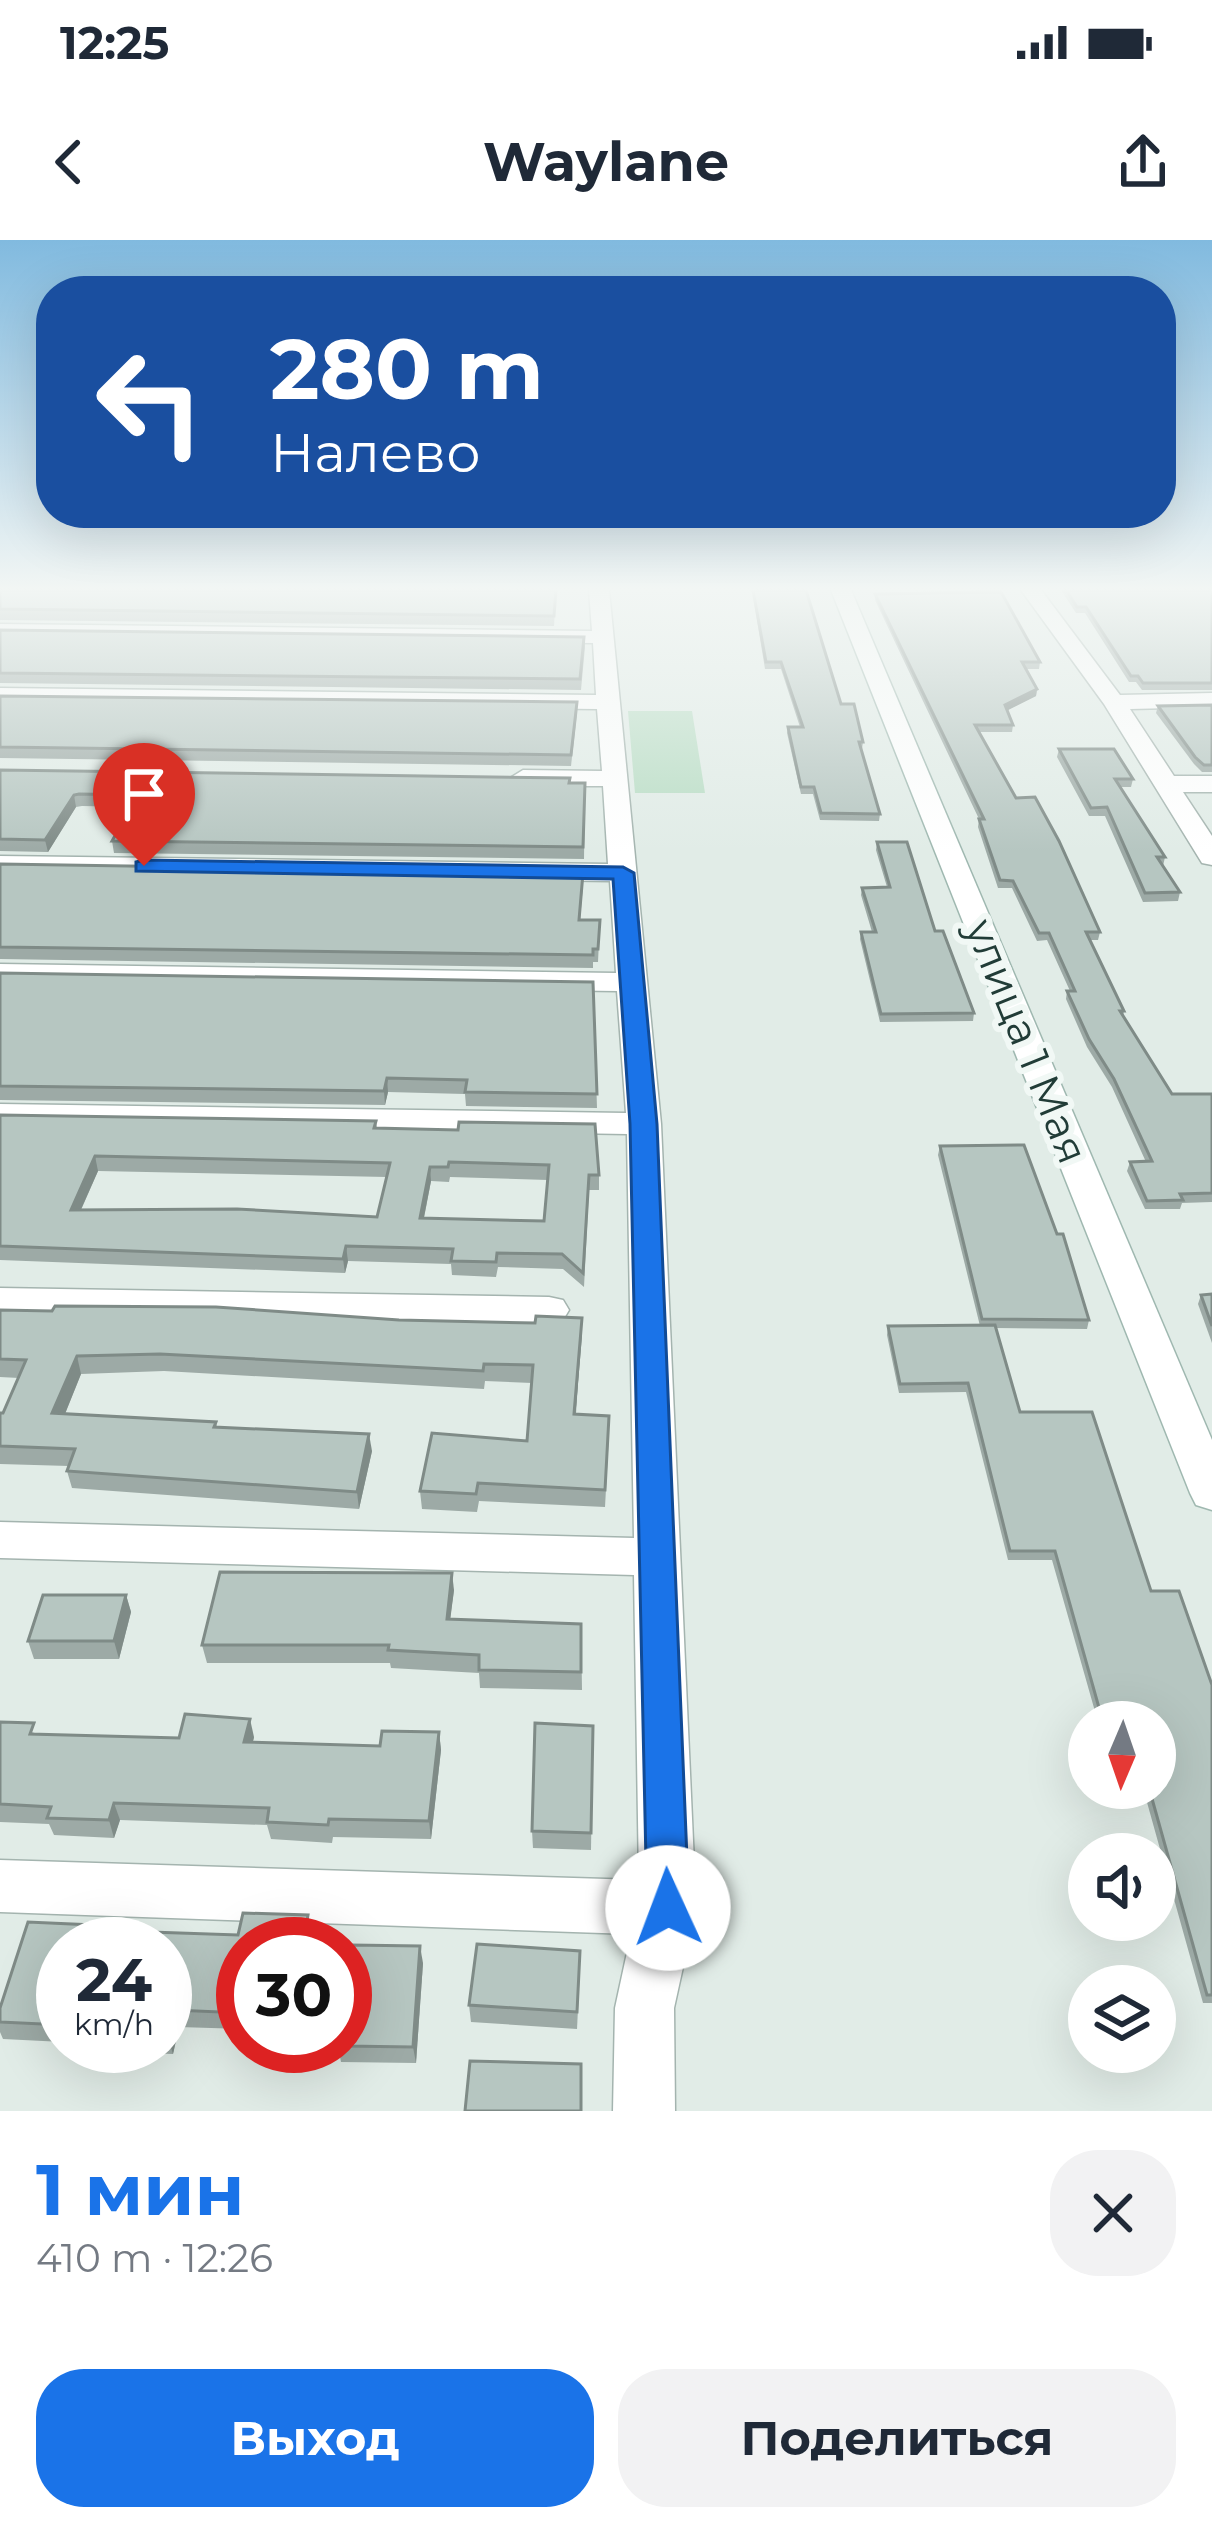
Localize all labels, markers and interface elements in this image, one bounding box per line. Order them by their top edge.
text: 12:25 [60,15,169,70]
icon: back [36,129,102,195]
text: Waylane [483,129,729,195]
icon: share [1110,129,1176,195]
text: 280 m [270,318,544,420]
icon: left [72,324,228,480]
text: Налево [270,420,481,486]
pin [93,743,195,866]
icon: arrive [111,761,177,827]
street label: улица 1 Мая [954,910,1100,1171]
north arrow [1068,1701,1176,1809]
map controls [1068,1701,1176,2073]
button: sound [1068,1833,1176,1941]
position arrow [605,1845,731,1971]
speed limit sign: 30 [216,1917,372,2073]
text: 24 [76,1943,152,2016]
button: layers [1068,1965,1176,2073]
text: km/h [74,2006,154,2043]
text: 1 мин [36,2145,244,2233]
button: close [1050,2150,1176,2276]
text: 410 m · 12:26 [36,2234,273,2282]
button: Выход [36,2369,594,2507]
button: Поделиться [618,2369,1176,2507]

